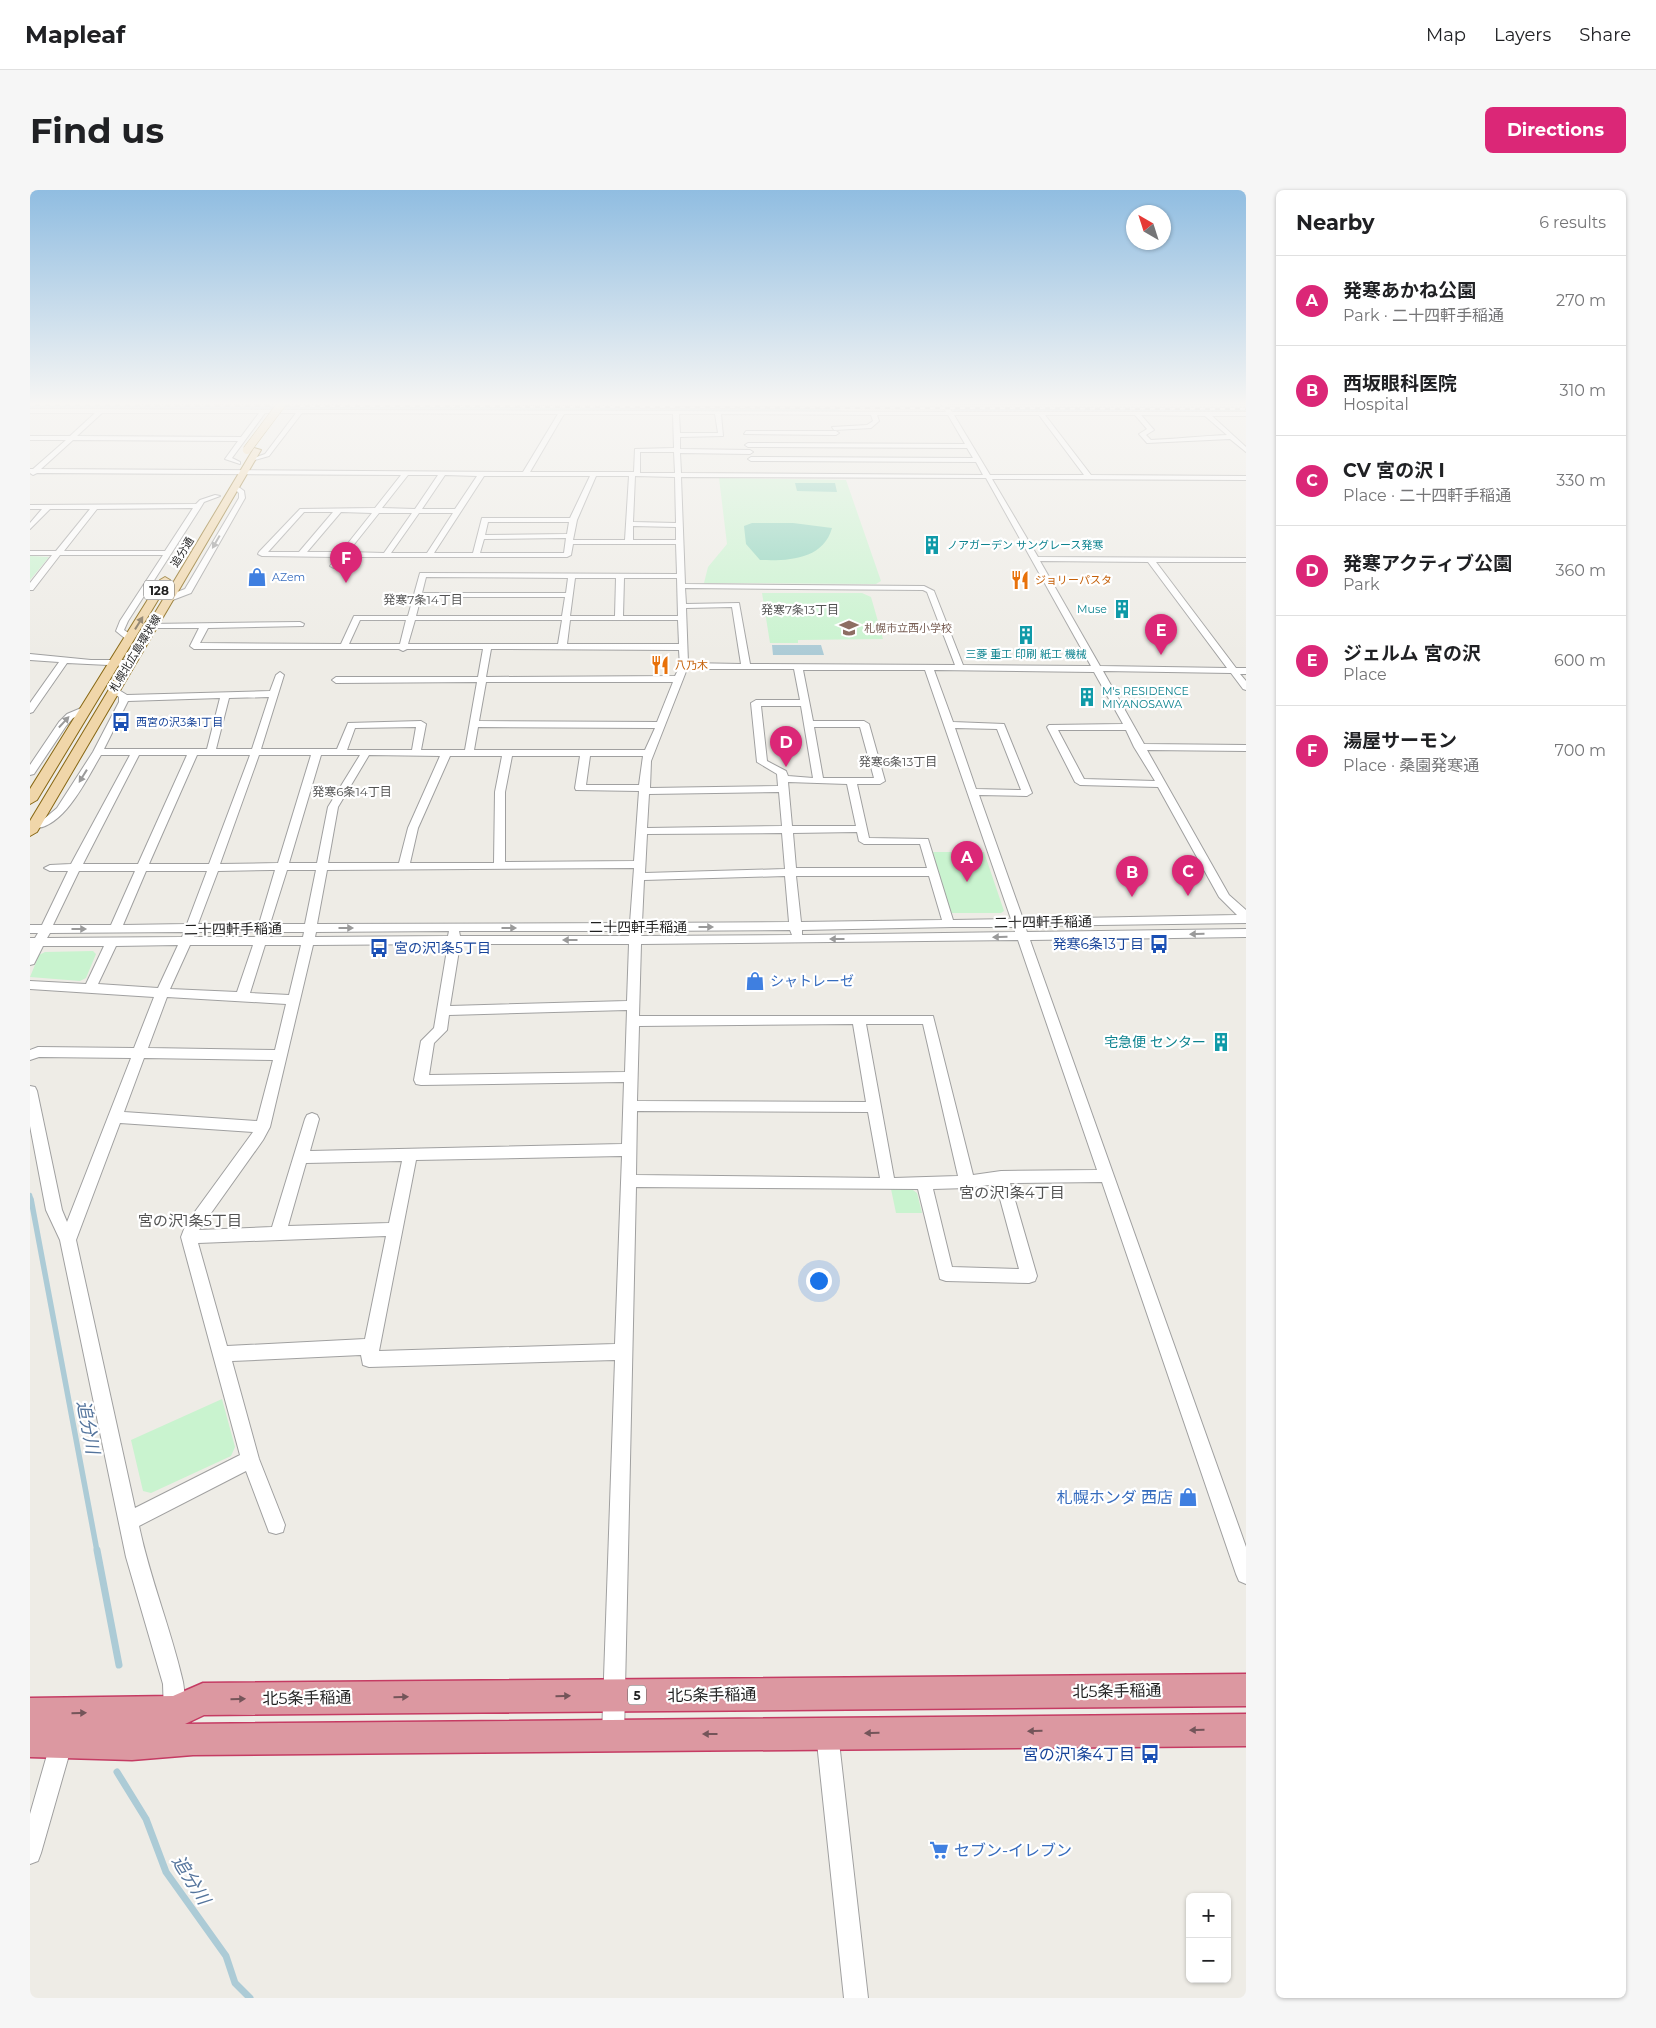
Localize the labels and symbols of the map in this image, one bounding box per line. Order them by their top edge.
north arrow [1126,205,1171,250]
street label: 追分通 [167,534,197,570]
building icon: ノアガーデン サングレース発寒 [921,534,943,556]
one-way arrow [212,535,221,548]
place label: ノアガーデン サングレース発寒 [947,538,1103,552]
pin: F [330,542,362,583]
shop icon: AZem [246,566,268,588]
restaurant icon: ジョリーパスタ [1009,569,1031,591]
place label: AZem [272,570,305,584]
place label: ジョリーパスタ [1035,573,1112,587]
road number: 128 [144,580,174,600]
district label: 発寒7条14丁目 [383,592,463,607]
building icon: Muse [1111,598,1133,620]
district label: 発寒7条13丁目 [761,602,839,617]
place label: Muse [1077,602,1107,616]
street label: 札幌北広島環状線 [106,612,164,694]
pin: E [1145,614,1177,655]
one-way arrow [134,616,143,629]
school or university icon: 札幌市立西小学校 [838,617,860,639]
place label: 札幌市立西小学校 [864,621,952,635]
building icon: 三菱 重工 印刷 紙工 機械 [1015,624,1037,646]
place label: 三菱 重工 印刷 紙工 機械 [965,647,1087,661]
restaurant icon: 八乃木 [649,654,671,676]
place label: 八乃木 [675,658,708,672]
place label: M's RESIDENCE MIYANOSAWA [1102,684,1189,711]
building icon: M's RESIDENCE MIYANOSAWA [1076,686,1098,708]
bus stop icon: 西宮の沢3条1丁目 [110,711,132,733]
place label: 西宮の沢3条1丁目 [136,715,223,729]
one-way arrow [59,716,70,728]
pin: D [770,726,802,767]
district label: 発寒6条13丁目 [859,754,937,769]
one-way arrow [78,769,88,783]
district label: 発寒6条14丁目 [312,784,392,799]
pin: A [951,841,983,882]
pin: C [1172,855,1204,896]
pin: B [1116,856,1148,897]
street label: 二十四軒手稲通 [994,912,1092,932]
street label: 二十四軒手稲通 [589,918,687,936]
street label: 二十四軒手稲通 [184,919,282,939]
one-way arrow [698,923,714,931]
one-way arrow [338,924,354,932]
one-way arrow [501,924,517,932]
one-way arrow [71,925,87,933]
one-way arrow [1189,930,1205,938]
one-way arrow [992,933,1008,941]
bus stop icon: 発寒6条13丁目 [1148,933,1170,955]
one-way arrow [829,935,845,943]
place label: 発寒6条13丁目 [1053,935,1144,953]
one-way arrow [562,936,578,944]
bus stop icon: 宮の沢1条5丁目 [368,937,390,959]
place label: 宮の沢1条5丁目 [394,939,491,957]
shop icon: シャトレーゼ [744,970,766,992]
place label: シャトレーゼ [770,972,854,990]
building icon: 宅急便 センター [1210,1031,1232,1053]
place label: 宅急便 センター [1104,1033,1206,1051]
district label: 宮の沢1条4丁目 [959,1183,1065,1202]
district label: 宮の沢1条5丁目 [138,1211,242,1230]
your location [806,1268,832,1294]
water label: 追分川 [72,1398,104,1458]
shop icon: 札幌ホンダ 西店 [1177,1486,1199,1508]
place label: 札幌ホンダ 西店 [1057,1488,1173,1507]
street label: 北5条手稲通 [1072,1681,1162,1701]
street label: 北5条手稲通 [667,1685,757,1705]
road number: 5 [628,1686,646,1704]
street label: 北5条手稲通 [262,1688,352,1708]
one-way arrow [556,1692,572,1700]
one-way arrow [393,1693,409,1701]
one-way arrow [231,1695,247,1703]
one-way arrow [71,1709,87,1717]
one-way arrow [1189,1726,1205,1734]
one-way arrow [1027,1728,1043,1736]
one-way arrow [864,1729,880,1737]
one-way arrow [702,1730,718,1738]
bus stop icon: 宮の沢1条4丁目 [1139,1743,1161,1765]
place label: 宮の沢1条4丁目 [1023,1745,1135,1764]
supermarket icon: セブン-イレブン [928,1839,950,1861]
place label: セブン-イレブン [954,1841,1072,1860]
water label: 追分川 [167,1851,216,1910]

